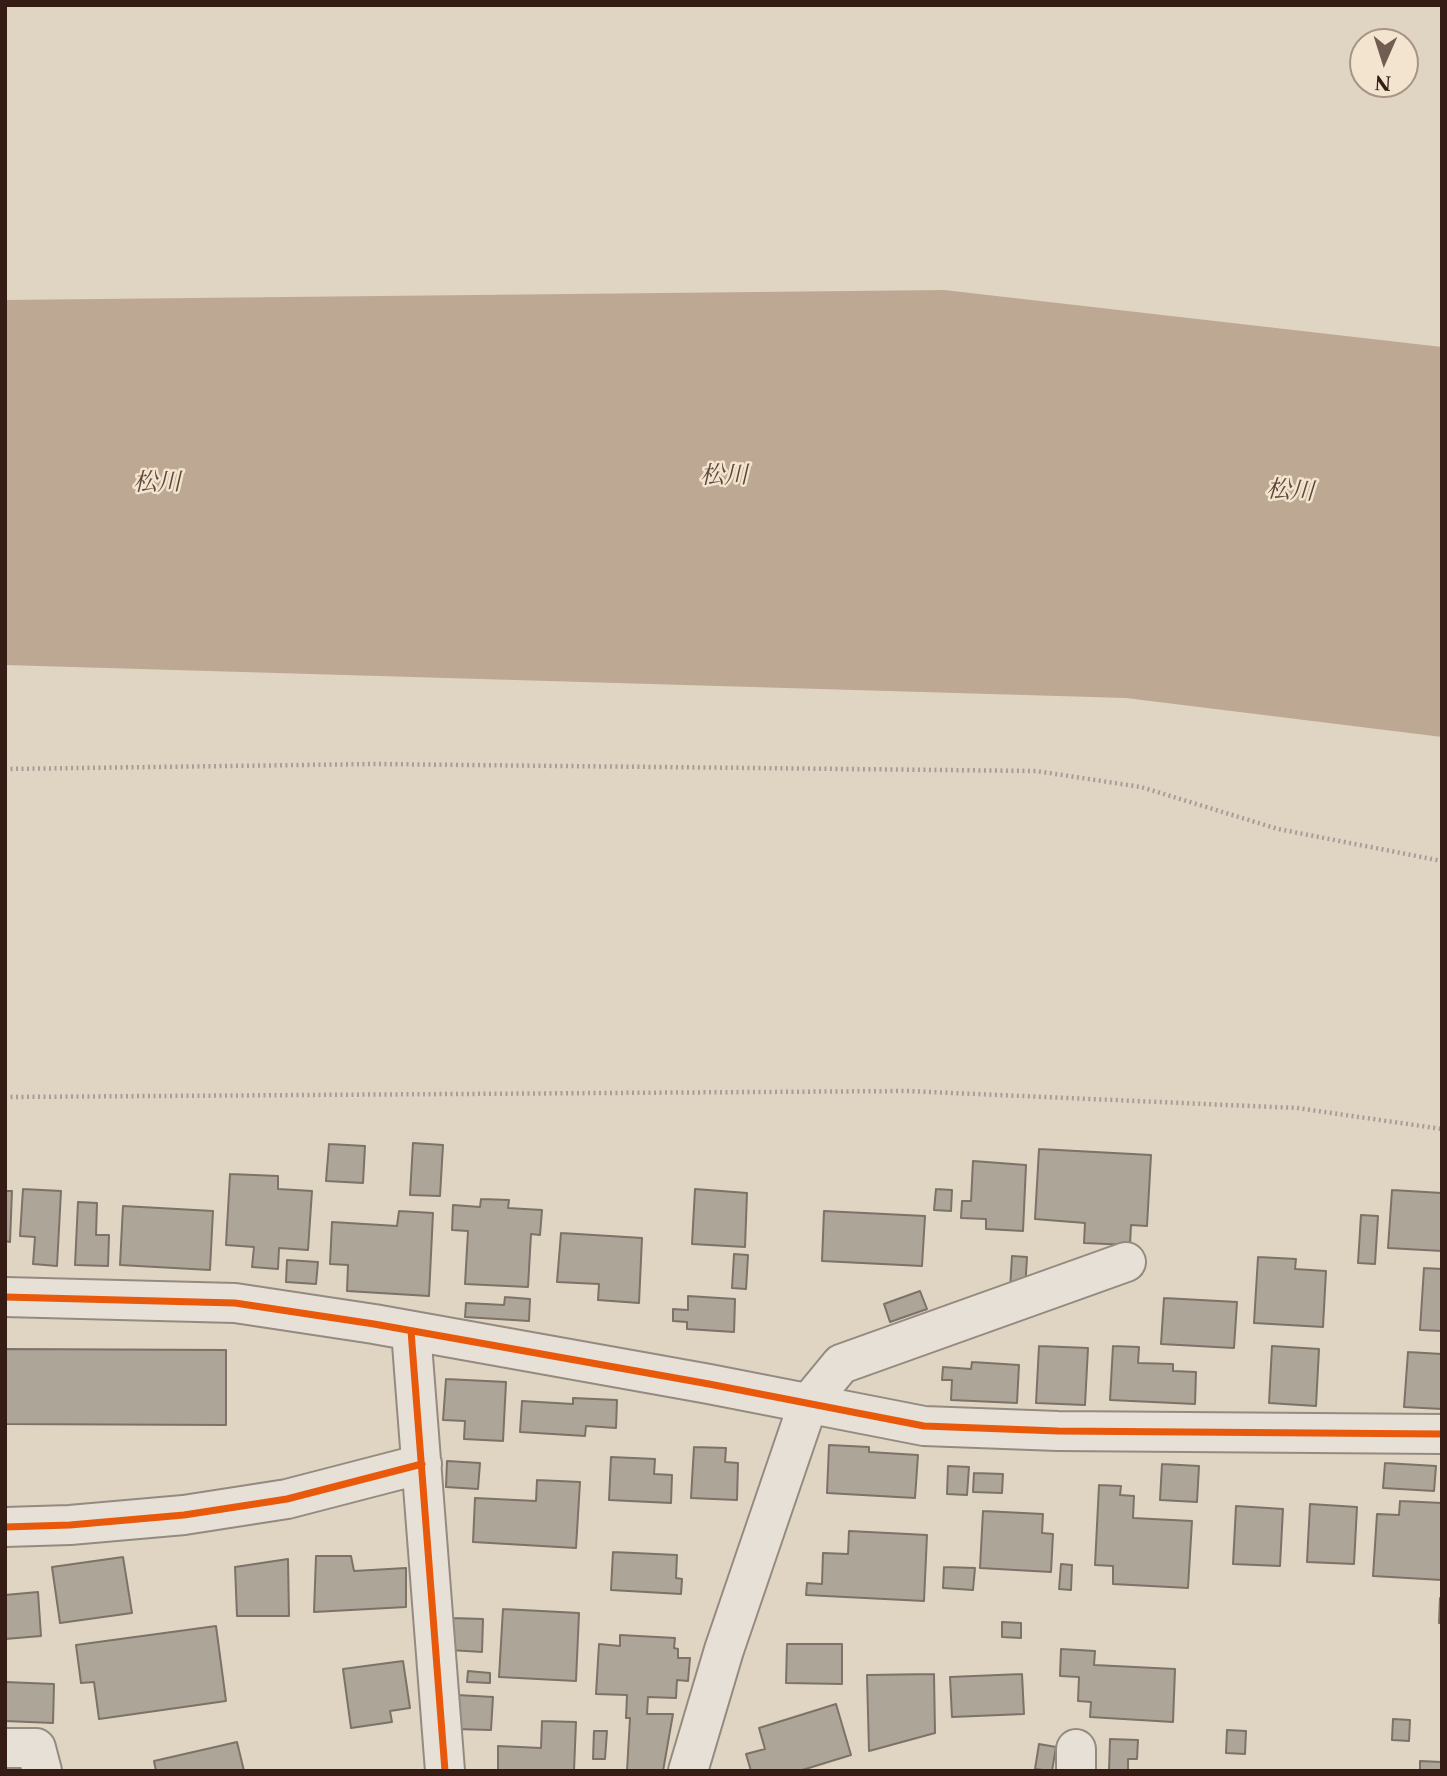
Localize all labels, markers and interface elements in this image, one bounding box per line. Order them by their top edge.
north arrow [1349,28,1419,98]
text: N [1374,71,1392,94]
water label: 松川 [700,461,748,491]
water label: 松川 [133,468,181,498]
water label: 松川 [1265,475,1315,507]

